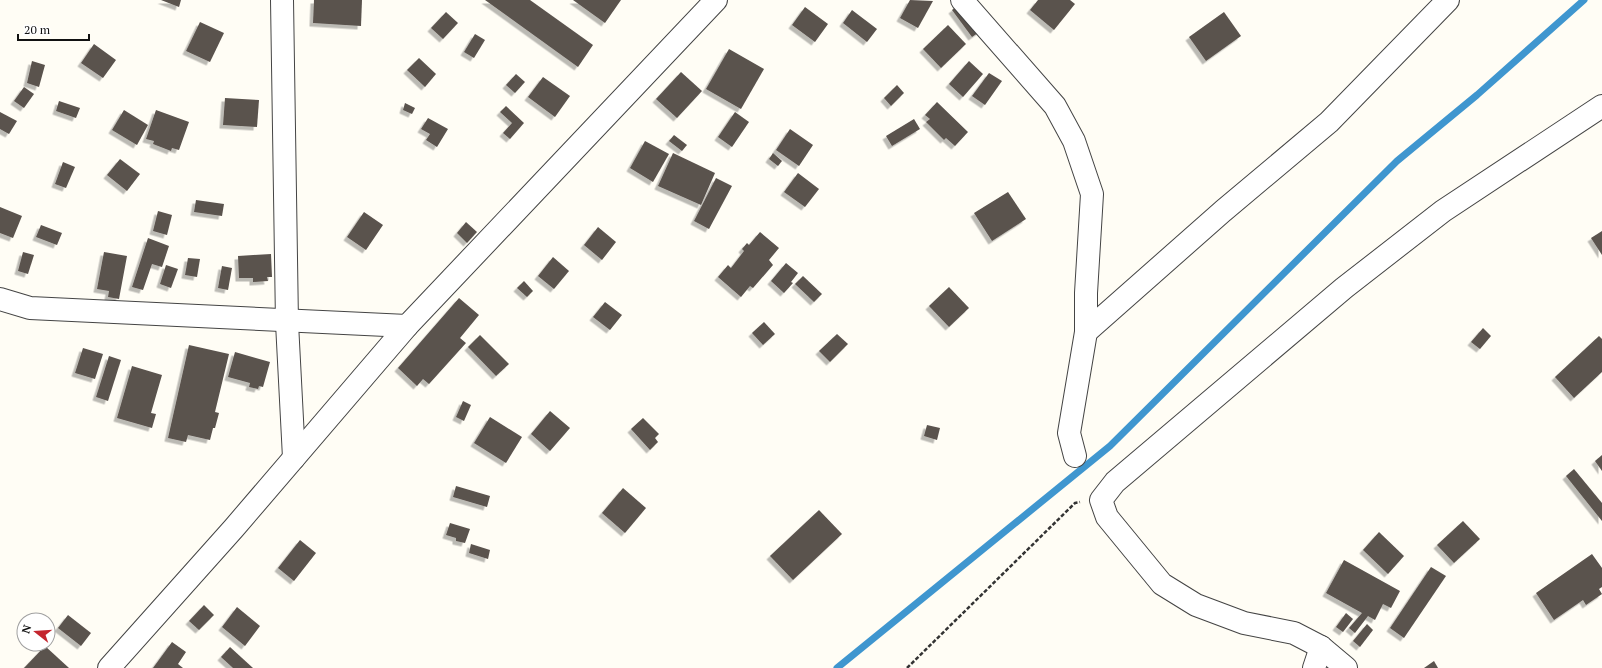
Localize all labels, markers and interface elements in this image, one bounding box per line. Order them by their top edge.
scale bar [18,16,89,42]
text: 20 m [24,22,51,37]
north arrow [16,612,56,652]
text: N [19,622,35,635]

